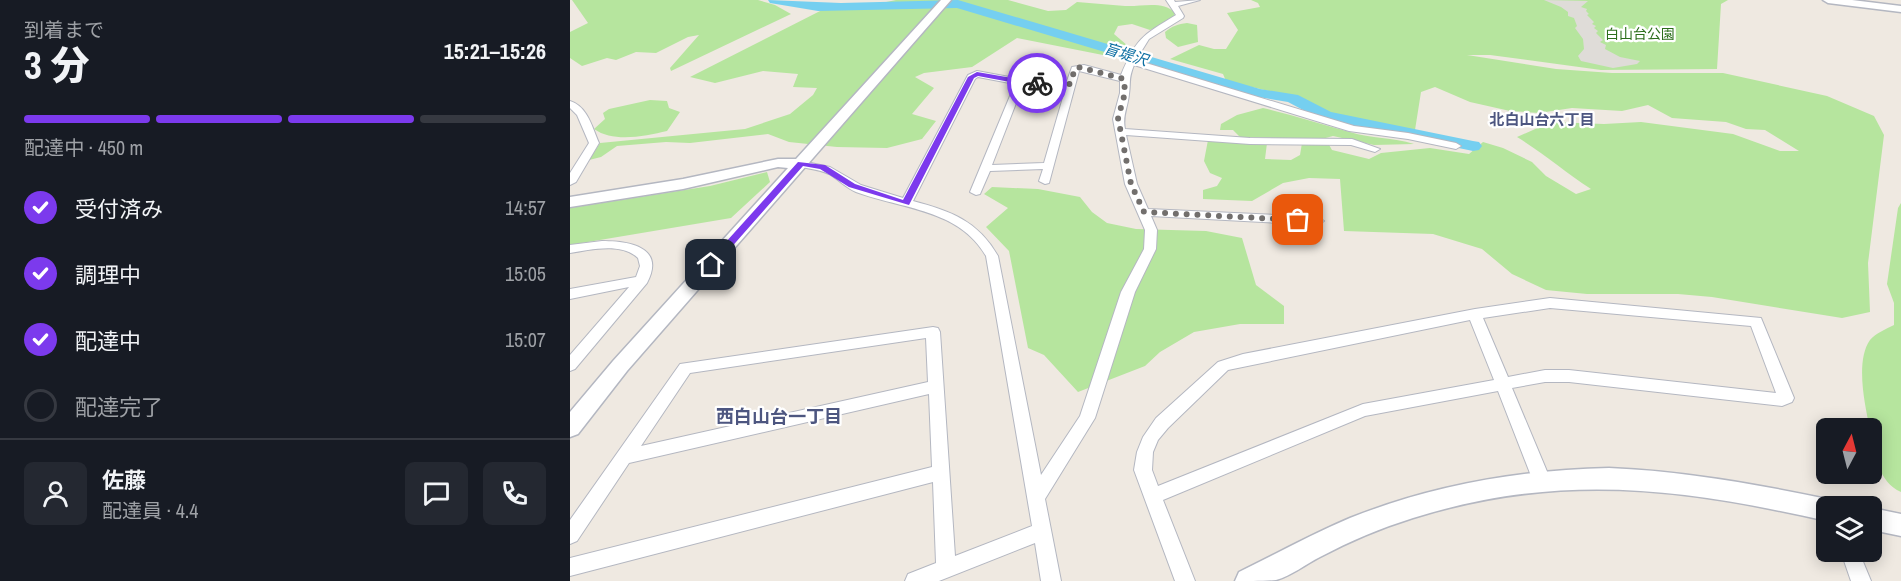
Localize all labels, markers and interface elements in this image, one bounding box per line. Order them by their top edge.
text: 到着まで [24,16,104,43]
park label: 白山台公園 [1605,25,1675,43]
text: 15:21–15:26 [444,36,546,66]
water label: 盲堤沢 [1101,37,1152,71]
text: 3 分 [24,39,90,91]
courier [1007,53,1067,113]
icon: bike [1021,67,1054,100]
district label: 北白山台六丁目 [1489,109,1595,130]
text: 配達中 · 450 m [24,134,143,161]
icon: check [24,191,57,224]
text: 受付済み [75,194,163,224]
text: 14:57 [505,194,546,221]
pin [1272,194,1323,245]
icon: bag [1281,203,1314,236]
pin [685,239,736,290]
icon: home [694,248,727,281]
icon: check [24,257,57,290]
text: 調理中 [75,260,141,290]
text: 15:05 [505,260,546,287]
icon: check [24,323,57,356]
text: 配達中 [75,326,141,356]
text: 15:07 [505,326,546,353]
text: 配達完了 [75,392,163,422]
district label: 西白山台一丁目 [716,404,842,429]
north arrow [1816,418,1882,484]
map controls [1816,418,1882,562]
button: person [24,462,87,525]
button: chat [405,462,468,525]
button: phone [483,462,546,525]
text: 佐藤 [102,465,146,495]
button: layers [1816,496,1882,562]
text: 配達員 · 4.4 [102,497,198,524]

